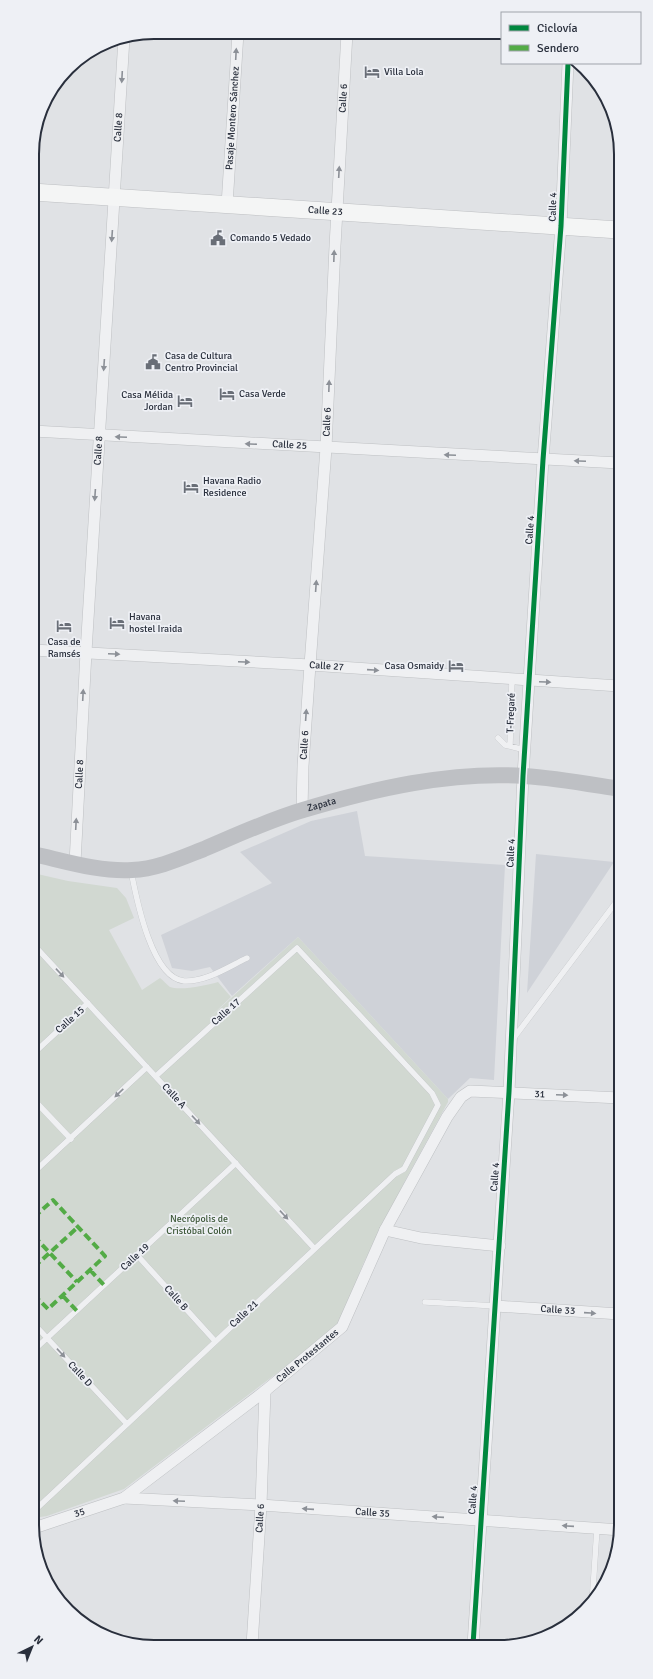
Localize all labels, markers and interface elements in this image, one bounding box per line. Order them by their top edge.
legend [501,12,641,64]
text: Ciclovía [537,21,578,36]
text: Sendero [537,41,579,56]
one-way arrow [233,48,240,60]
hotel icon: Villa Lola [363,63,381,81]
street label: Pasaje Montero Sánchez [223,65,242,170]
place label: Villa Lola [384,66,424,78]
one-way arrow [119,71,126,83]
street label: Calle 6 [337,83,350,113]
street label: Calle 8 [112,112,125,142]
one-way arrow [336,166,343,178]
street label: Calle 4 [546,192,560,222]
street label: Calle 23 [308,204,343,218]
public building icon: Comando 5 Vedado [209,229,227,247]
one-way arrow [109,230,116,242]
place label: Comando 5 Vedado [230,232,311,244]
one-way arrow [331,250,338,262]
place label: Casa de Cultura Centro Provincial [165,350,238,374]
public building icon: Casa de Cultura Centro Provincial [144,353,162,371]
one-way arrow [100,359,107,371]
one-way arrow [325,380,332,392]
hotel icon: Casa Verde [218,385,236,403]
place label: Casa Verde [239,388,286,400]
place label: Casa Mélida Jordan [121,389,173,413]
hotel icon: Casa Mélida Jordan [176,392,194,410]
street label: Calle 6 [321,407,334,437]
one-way arrow [114,434,127,440]
street label: Calle 8 [92,436,105,466]
street label: Calle 25 [272,438,307,452]
one-way arrow [245,440,257,447]
one-way arrow [444,451,456,458]
one-way arrow [574,458,586,465]
place label: Havana Radio Residence [203,475,261,499]
hotel icon: Havana Radio Residence [182,478,200,496]
one-way arrow [92,489,99,501]
street label: Calle 4 [523,514,537,545]
one-way arrow [312,580,319,592]
place label: Havana hostel Iraida [129,611,182,635]
hotel icon: Havana hostel Iraida [108,614,126,632]
hotel icon: Casa de Ramsés [55,617,73,635]
place label: Casa de Ramsés [48,636,81,660]
one-way arrow [108,650,120,657]
hotel icon: Casa Osmaidy [447,657,465,675]
one-way arrow [238,658,250,665]
street label: Calle 27 [309,659,344,673]
place label: Casa Osmaidy [385,660,444,672]
one-way arrow [367,666,379,673]
one-way arrow [539,678,551,685]
one-way arrow [80,689,87,701]
street label: T-Fregaré [504,693,518,733]
one-way arrow [303,709,310,721]
street label: Calle 6 [297,730,311,760]
street label: Calle 8 [73,759,86,789]
street label: Zapata [306,795,337,814]
one-way arrow [73,818,80,830]
street label: Calle 4 [504,837,518,868]
one-way arrow [55,968,65,978]
street label: Calle 17 [209,996,243,1028]
street label: Calle 15 [53,1004,87,1036]
street label: Calle A [159,1081,189,1111]
street label: 31 [534,1088,545,1100]
one-way arrow [114,1089,124,1098]
one-way arrow [556,1091,568,1098]
one-way arrow [191,1115,201,1125]
street label: Calle 4 [488,1161,502,1192]
one-way arrow [279,1211,288,1220]
park label: Necrópolis de Cristóbal Colón [166,1213,232,1237]
street label: Calle 19 [118,1241,152,1273]
street label: Calle B [162,1283,190,1313]
street label: Calle 21 [227,1298,261,1330]
street label: Calle 33 [540,1303,576,1317]
one-way arrow [584,1309,596,1316]
street label: Calle Protestantes [274,1326,342,1385]
one-way arrow [56,1347,65,1358]
street label: Calle D [65,1359,95,1389]
street label: Calle 4 [466,1484,480,1515]
one-way arrow [172,1498,185,1504]
street label: Calle 6 [253,1503,267,1533]
street label: 35 [73,1505,87,1520]
one-way arrow [302,1505,314,1512]
street label: Calle 35 [355,1506,390,1520]
one-way arrow [432,1514,444,1521]
one-way arrow [562,1523,574,1530]
north arrow [12,1627,52,1667]
text: N [31,1633,46,1647]

